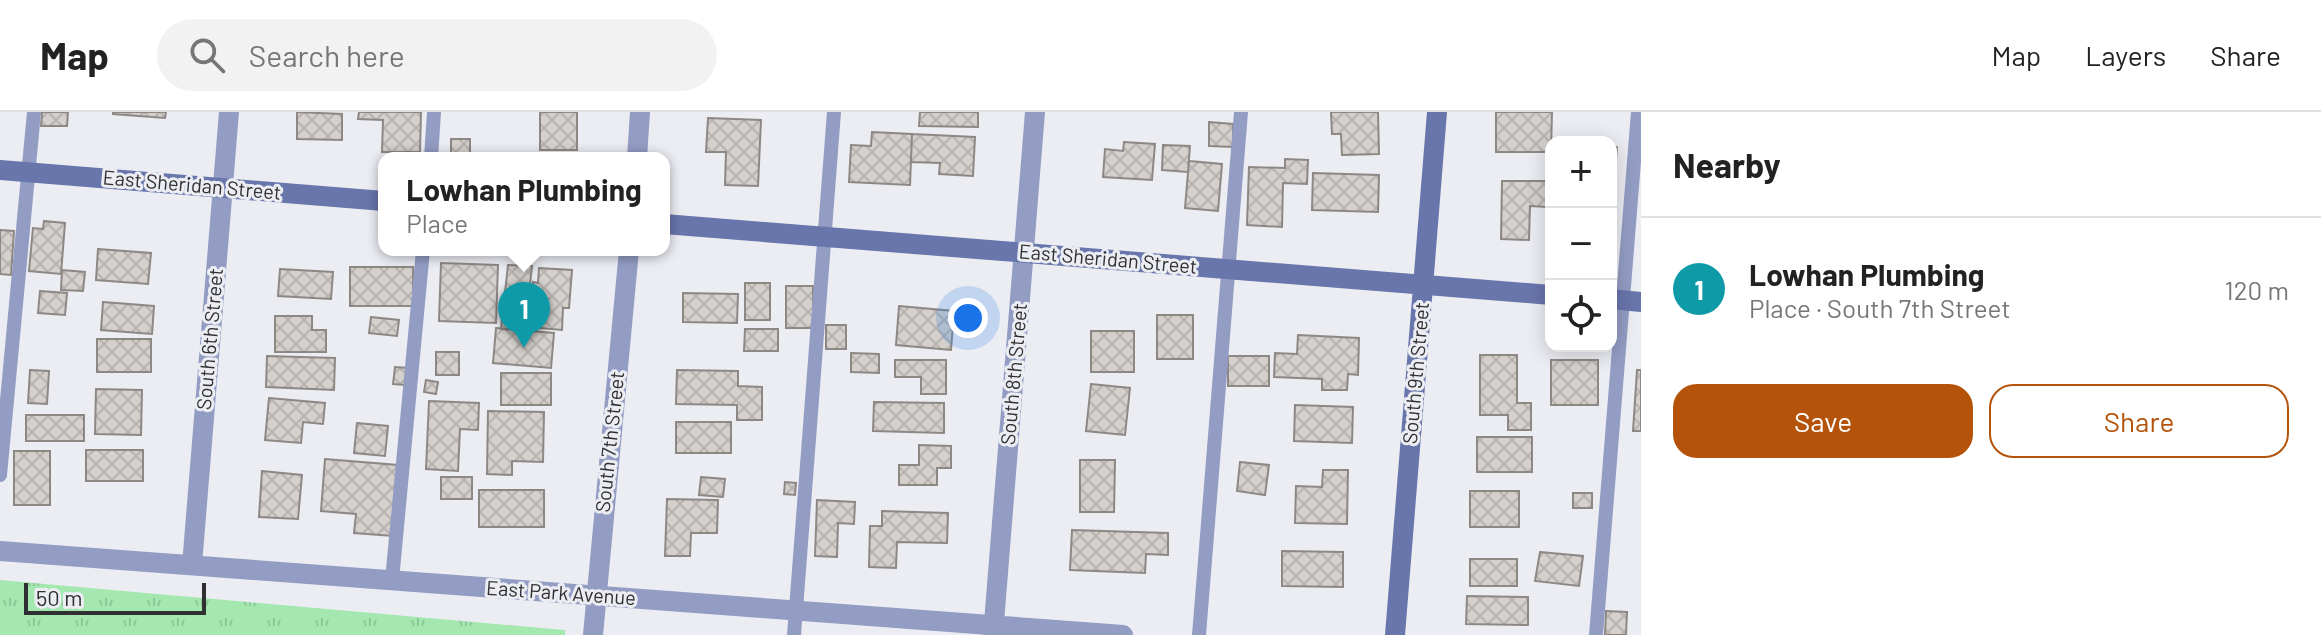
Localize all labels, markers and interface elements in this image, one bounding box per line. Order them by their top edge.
search box [157,19,717,91]
text: Map [40,32,109,78]
icon: search [185,33,229,77]
text: Search here [249,37,405,73]
text: Map [1991,38,2041,72]
text: Layers [2085,38,2166,72]
text: Share [2210,38,2281,72]
map controls [1545,136,1617,352]
button: + [1545,136,1617,208]
text: Nearby [1673,144,1781,185]
popup [378,152,670,256]
street label: East Sheridan Street [102,164,282,204]
text: Lowhan Plumbing [406,171,642,207]
text: Place [406,207,468,238]
button: − [1545,208,1617,280]
street label: East Sheridan Street [1018,238,1198,278]
text: Lowhan Plumbing [1749,256,1985,292]
street label: South 6th Street [191,267,227,411]
text: 1 [1694,274,1704,305]
text: 120 m [2225,274,2289,305]
button: locate [1545,280,1617,352]
pin: 1 [498,282,550,348]
text: Place · South 7th Street [1749,292,2011,323]
your location [948,298,988,338]
street label: South 9th Street [1397,301,1433,445]
street label: South 8th Street [995,302,1031,446]
street label: South 7th Street [590,370,628,514]
button: Save [1673,384,1973,458]
button: Share [1989,384,2289,458]
street label: East Park Avenue [485,575,637,609]
scale bar [24,579,206,615]
text: 50 m [36,584,82,610]

